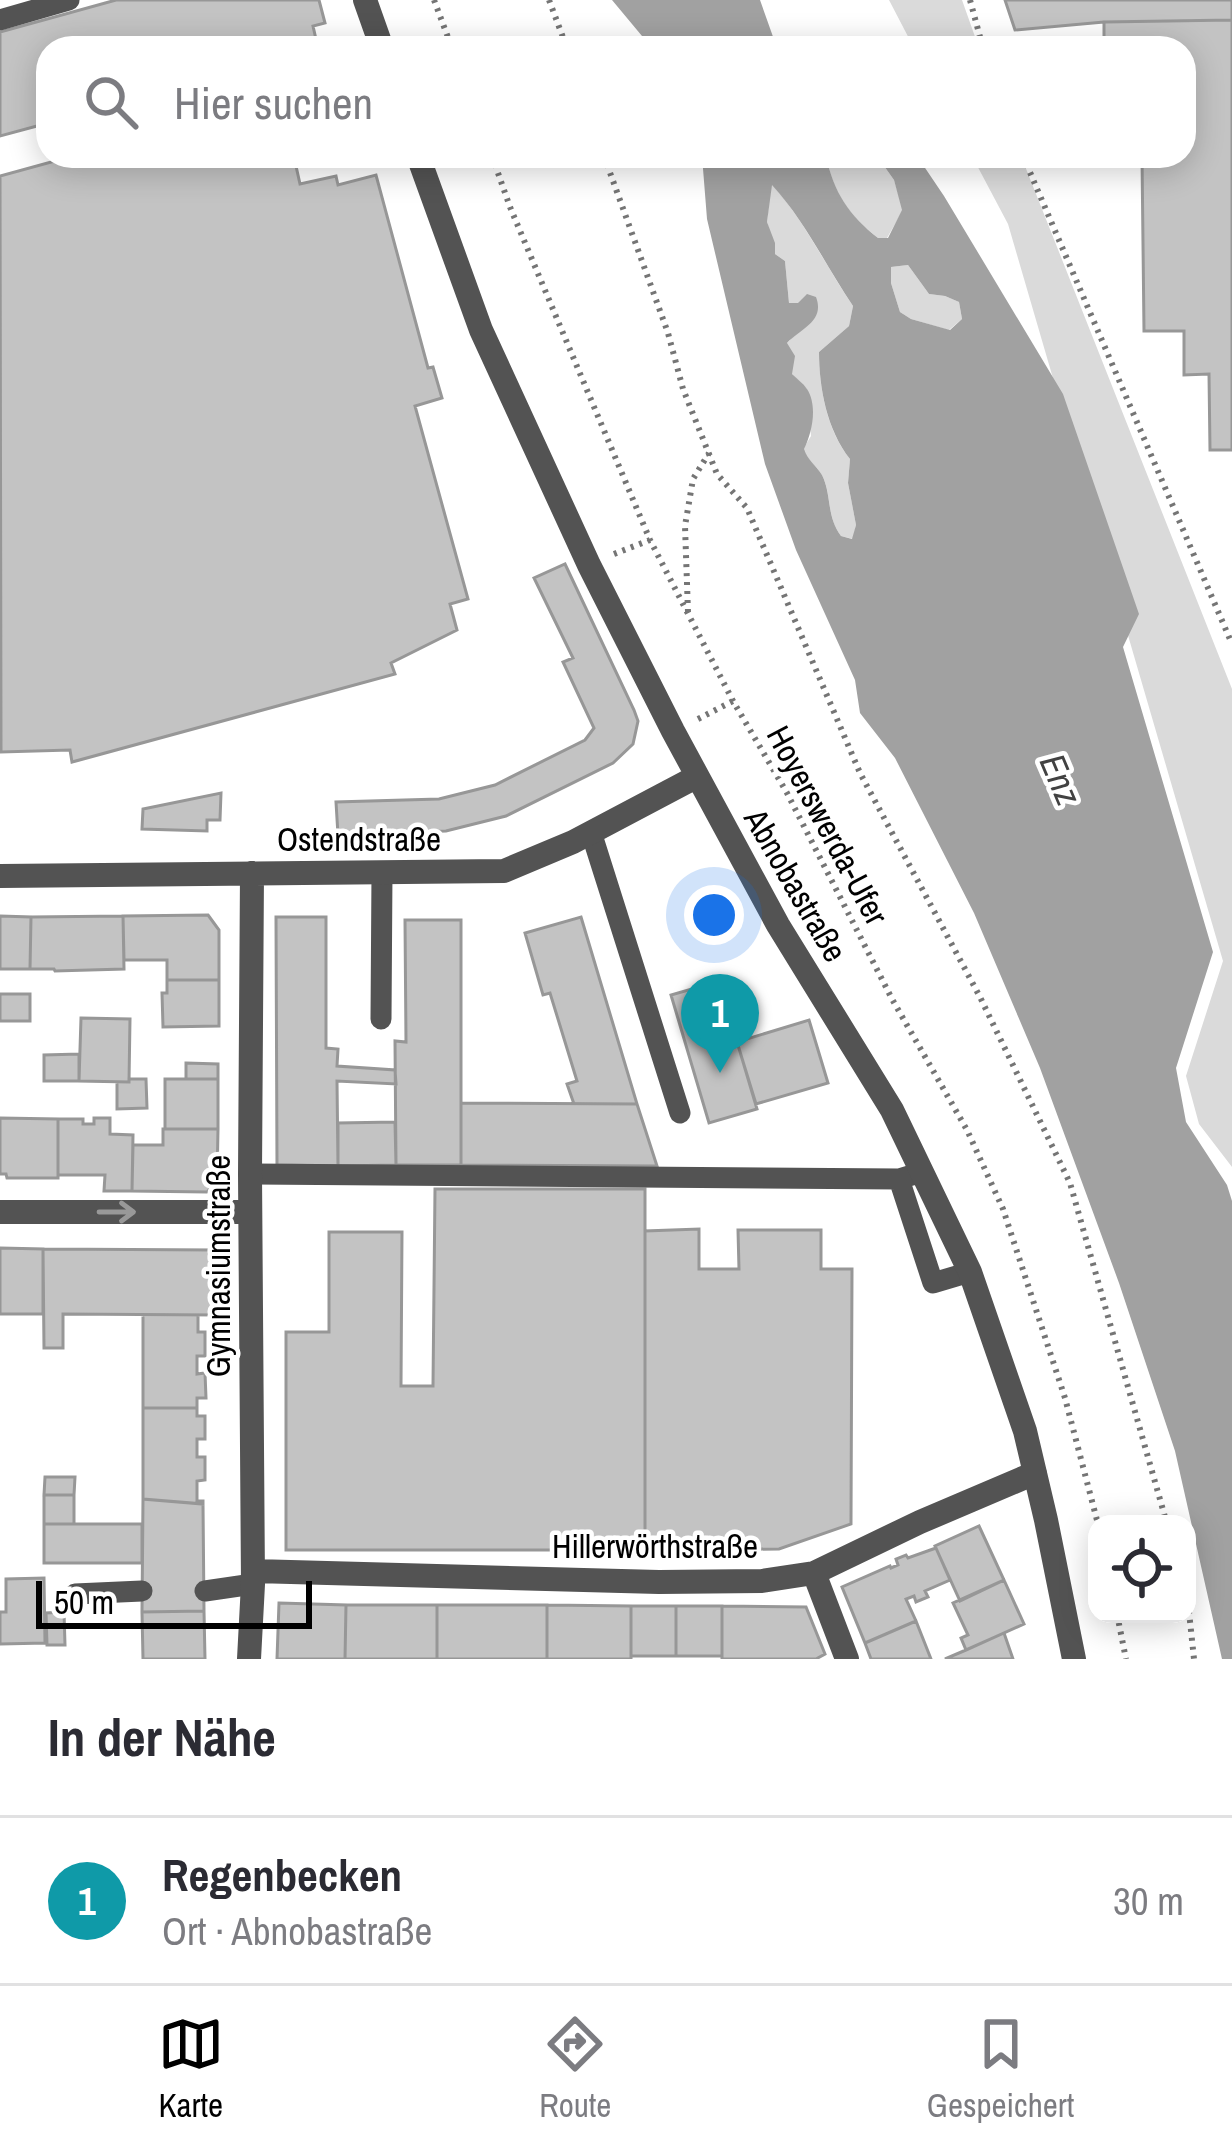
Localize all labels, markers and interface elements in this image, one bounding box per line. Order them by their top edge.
search box [36,36,1196,168]
icon: search [78,69,144,135]
text: Hier suchen [174,72,373,133]
street label: Hoyerswerda-Ufer [757,718,899,932]
water label: Enz [1029,746,1093,812]
street label: Abnobastraße [734,800,858,970]
street label: Ostendstraße [277,817,441,861]
your location [684,885,744,945]
pin: 1 [681,974,759,1073]
street label: Gymnasiumstraße [196,1155,240,1377]
one-way arrow [97,1201,136,1223]
map controls [1088,1515,1196,1623]
button: locate [1088,1515,1196,1623]
street label: Hillerwörthstraße [552,1524,758,1568]
scale bar [36,1575,312,1628]
text: 50 m [54,1580,114,1624]
text: In der Nähe [48,1703,276,1772]
text: Regenbecken [162,1844,402,1905]
text: 1 [78,1875,96,1927]
text: 30 m [1113,1875,1184,1927]
text: Ort · Abnobastraße [162,1905,432,1957]
tab: Karte [158,2011,224,2127]
tab: Route [539,2011,611,2127]
tab: Gespeichert [927,2011,1074,2127]

